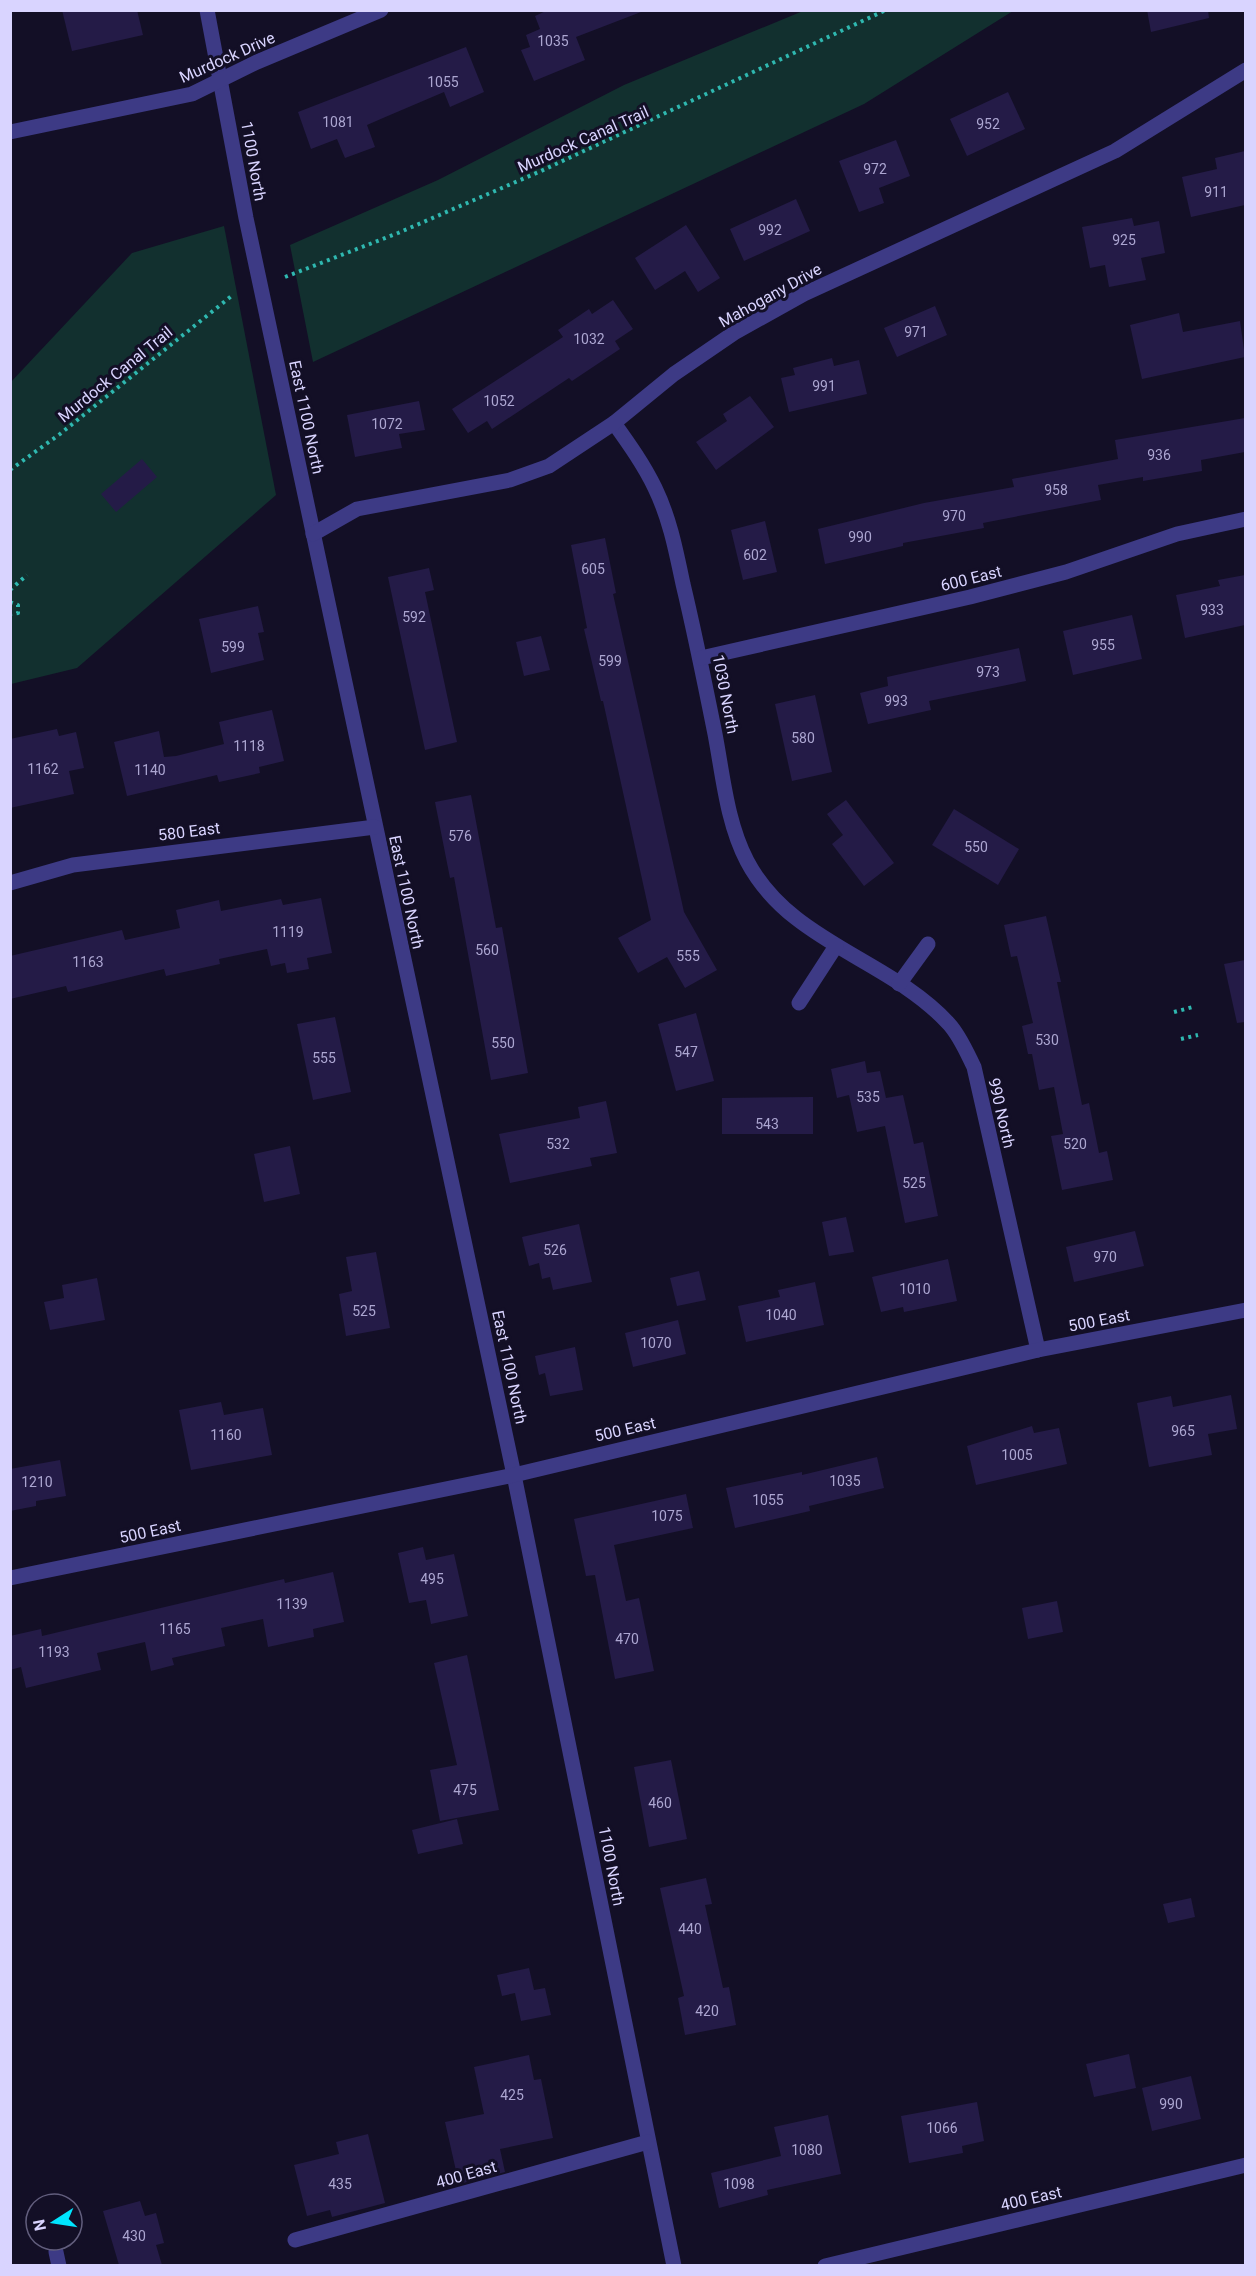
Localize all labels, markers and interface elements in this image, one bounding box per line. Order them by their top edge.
street label: Murdock Drive [176,28,278,87]
house number: 1035 [537,33,569,49]
house number: 1055 [427,74,459,90]
street label: Murdock Canal Trail [515,102,652,177]
house number: 1081 [322,114,354,130]
house number: 952 [976,116,1000,132]
street label: 1100 North [237,120,270,202]
house number: 972 [863,161,887,177]
house number: 911 [1204,184,1228,200]
house number: 992 [758,222,782,238]
house number: 925 [1112,232,1136,248]
street label: Mahogany Drive [716,259,825,332]
street label: Murdock Canal Trail [54,323,176,426]
house number: 971 [904,324,928,340]
house number: 1032 [573,331,605,347]
street label: East 1100 North [285,359,328,476]
house number: 991 [812,378,836,394]
house number: 1052 [483,393,515,409]
house number: 1072 [371,416,403,432]
house number: 936 [1147,447,1171,463]
house number: 958 [1044,482,1068,498]
house number: 970 [942,508,966,524]
house number: 990 [848,529,872,545]
house number: 602 [743,547,767,563]
house number: 605 [581,561,605,577]
street label: 600 East [939,562,1004,595]
house number: 933 [1200,602,1224,618]
house number: 592 [402,609,426,625]
house number: 955 [1091,637,1115,653]
house number: 599 [221,639,245,655]
house number: 599 [598,653,622,669]
street label: 1030 North [709,653,742,735]
house number: 973 [976,664,1000,680]
house number: 993 [884,693,908,709]
house number: 580 [791,730,815,746]
house number: 1118 [233,738,265,754]
house number: 1162 [27,761,59,777]
house number: 1140 [134,762,166,778]
street label: 580 East [157,818,221,845]
house number: 576 [448,828,472,844]
street label: East 1100 North [385,834,428,951]
house number: 550 [964,839,988,855]
house number: 1119 [272,924,304,940]
house number: 560 [475,942,499,958]
house number: 555 [676,948,700,964]
house number: 1163 [72,954,104,970]
house number: 530 [1035,1032,1059,1048]
house number: 550 [491,1035,515,1051]
house number: 547 [674,1044,698,1060]
house number: 555 [312,1050,336,1066]
street label: 990 North [984,1076,1019,1150]
house number: 535 [856,1089,880,1105]
house number: 543 [755,1116,779,1132]
house number: 532 [546,1136,570,1152]
house number: 520 [1063,1136,1087,1152]
house number: 525 [902,1175,926,1191]
house number: 526 [543,1242,567,1258]
house number: 970 [1093,1249,1117,1265]
house number: 1010 [899,1281,931,1297]
house number: 525 [352,1303,376,1319]
street label: 500 East [1067,1305,1131,1336]
house number: 1040 [765,1307,797,1323]
street label: East 1100 North [488,1309,531,1426]
house number: 1070 [640,1335,672,1351]
street label: 500 East [593,1413,658,1446]
house number: 965 [1171,1423,1195,1439]
house number: 1160 [210,1427,242,1443]
house number: 1005 [1001,1447,1033,1463]
house number: 1035 [829,1473,861,1489]
house number: 1210 [21,1474,53,1490]
house number: 1055 [752,1492,784,1508]
house number: 1075 [651,1508,683,1524]
street label: 500 East [118,1516,183,1547]
house number: 495 [420,1571,444,1587]
house number: 1139 [276,1596,308,1612]
house number: 1165 [159,1621,191,1637]
house number: 470 [615,1631,639,1647]
house number: 1193 [38,1644,70,1660]
house number: 475 [453,1782,477,1798]
house number: 460 [648,1795,672,1811]
street label: 1100 North [595,1825,628,1907]
house number: 440 [678,1921,702,1937]
house number: 420 [695,2003,719,2019]
house number: 425 [500,2087,524,2103]
house number: 990 [1159,2096,1183,2112]
house number: 1066 [926,2120,958,2136]
house number: 1080 [791,2142,823,2158]
street label: 400 East [434,2157,499,2192]
house number: 435 [328,2176,352,2192]
house number: 1098 [723,2176,755,2192]
street label: 400 East [999,2182,1064,2215]
north arrow [24,2192,84,2252]
text: N [29,2218,50,2233]
house number: 430 [122,2228,146,2244]

